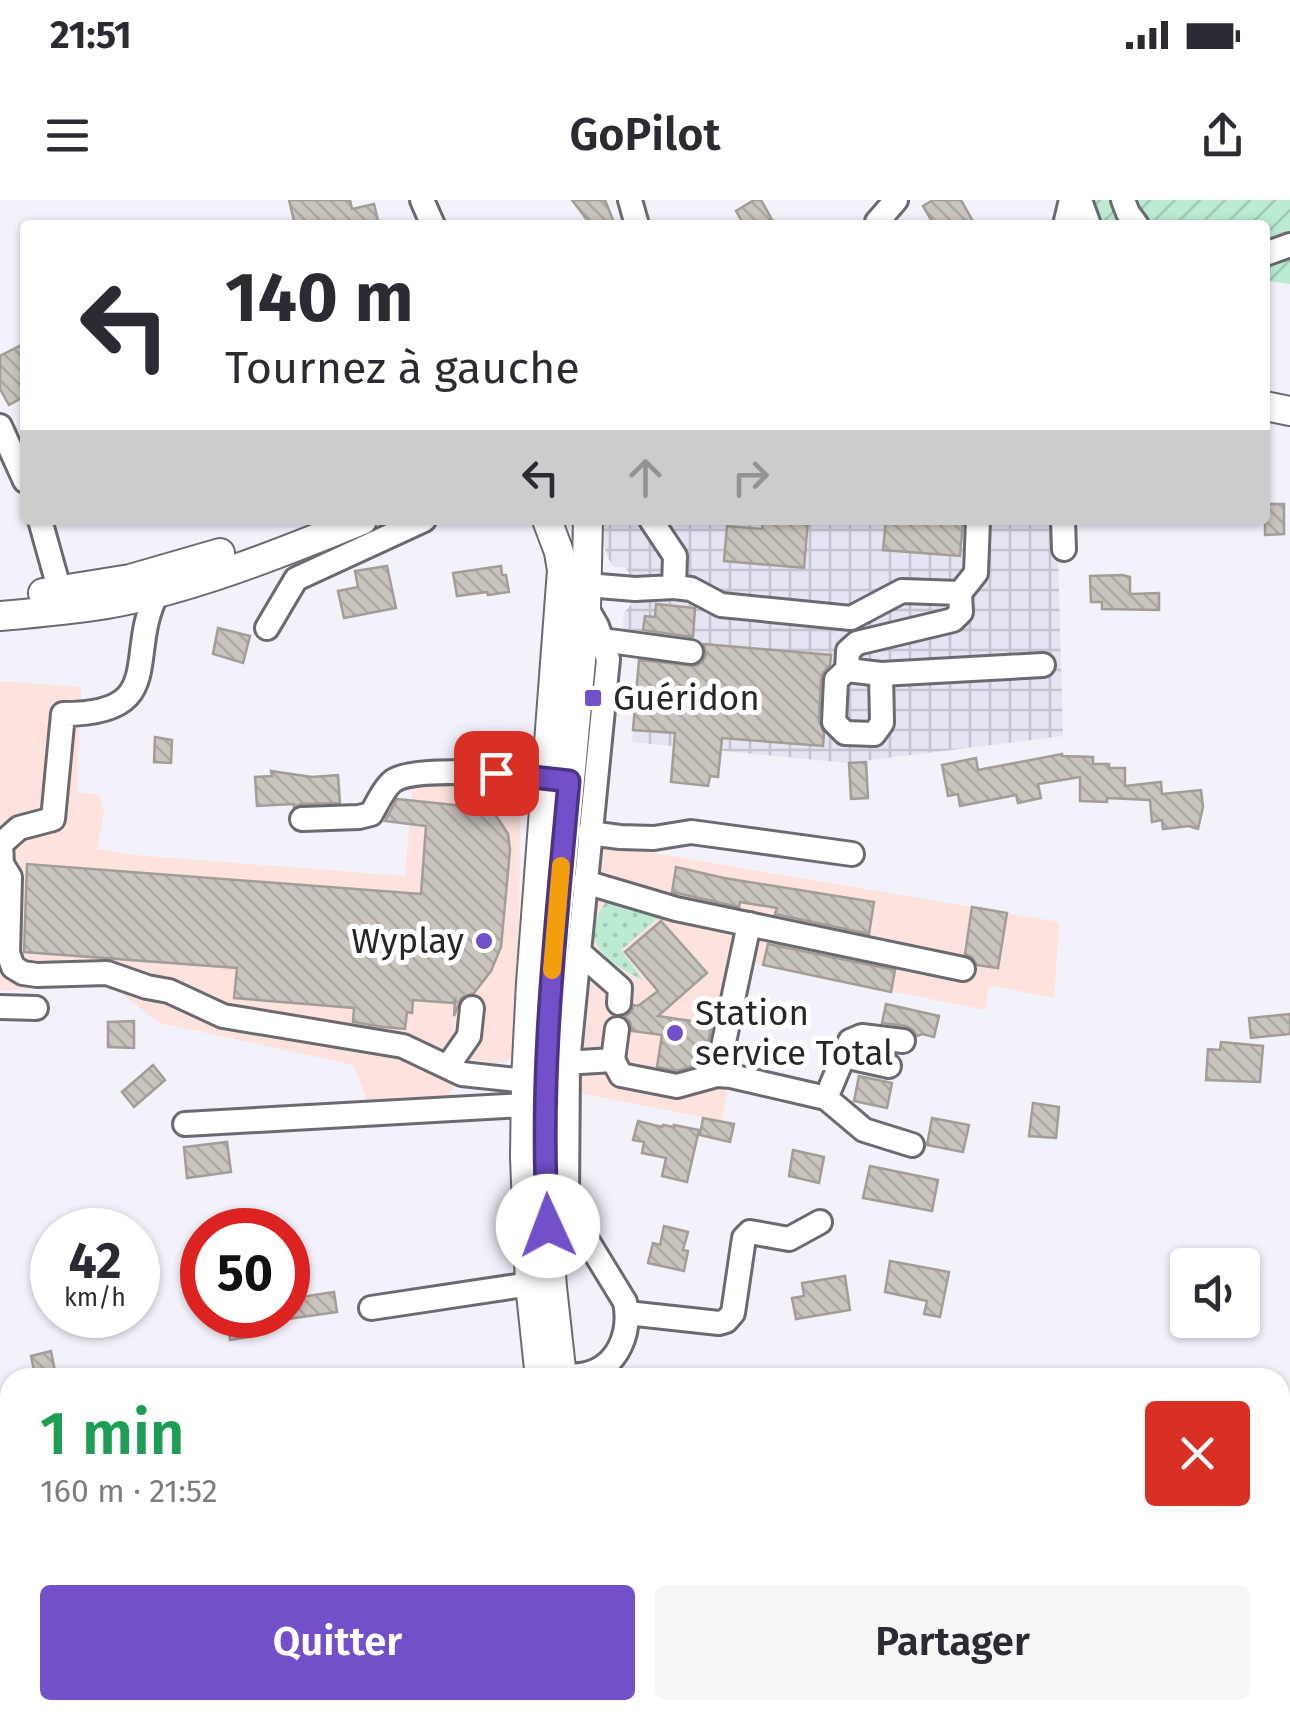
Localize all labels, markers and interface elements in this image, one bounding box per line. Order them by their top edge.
text: 21:51 [50,12,132,58]
icon: menu [40,108,95,163]
text: GoPilot [569,108,721,162]
icon: share [1195,108,1250,163]
text: 140 m [225,256,414,340]
icon: left [60,260,190,390]
text: Tournez à gauche [225,341,580,395]
icon: left [513,450,568,505]
icon: ahead [618,450,673,505]
icon: right [723,450,778,505]
place label: Guéridon [613,677,760,719]
marker: Guéridon [582,687,604,709]
pin [454,731,539,816]
icon: arrive [469,746,524,801]
place label: Wyplay [351,920,464,962]
marker: Wyplay [473,930,495,952]
place label: Station service Total [695,992,893,1074]
marker: Station service Total [664,1022,686,1044]
position arrow [496,1174,600,1278]
speed limit sign: 50 [180,1208,310,1338]
text: 42 [68,1231,122,1291]
map controls [1170,1248,1260,1338]
button: sound [1170,1248,1260,1338]
text: km/h [64,1283,126,1313]
text: 1 min [40,1398,185,1470]
button: close [1145,1401,1250,1506]
text: 160 m · 21:52 [40,1472,218,1510]
button: Quitter [40,1585,635,1700]
button: Partager [655,1585,1250,1700]

